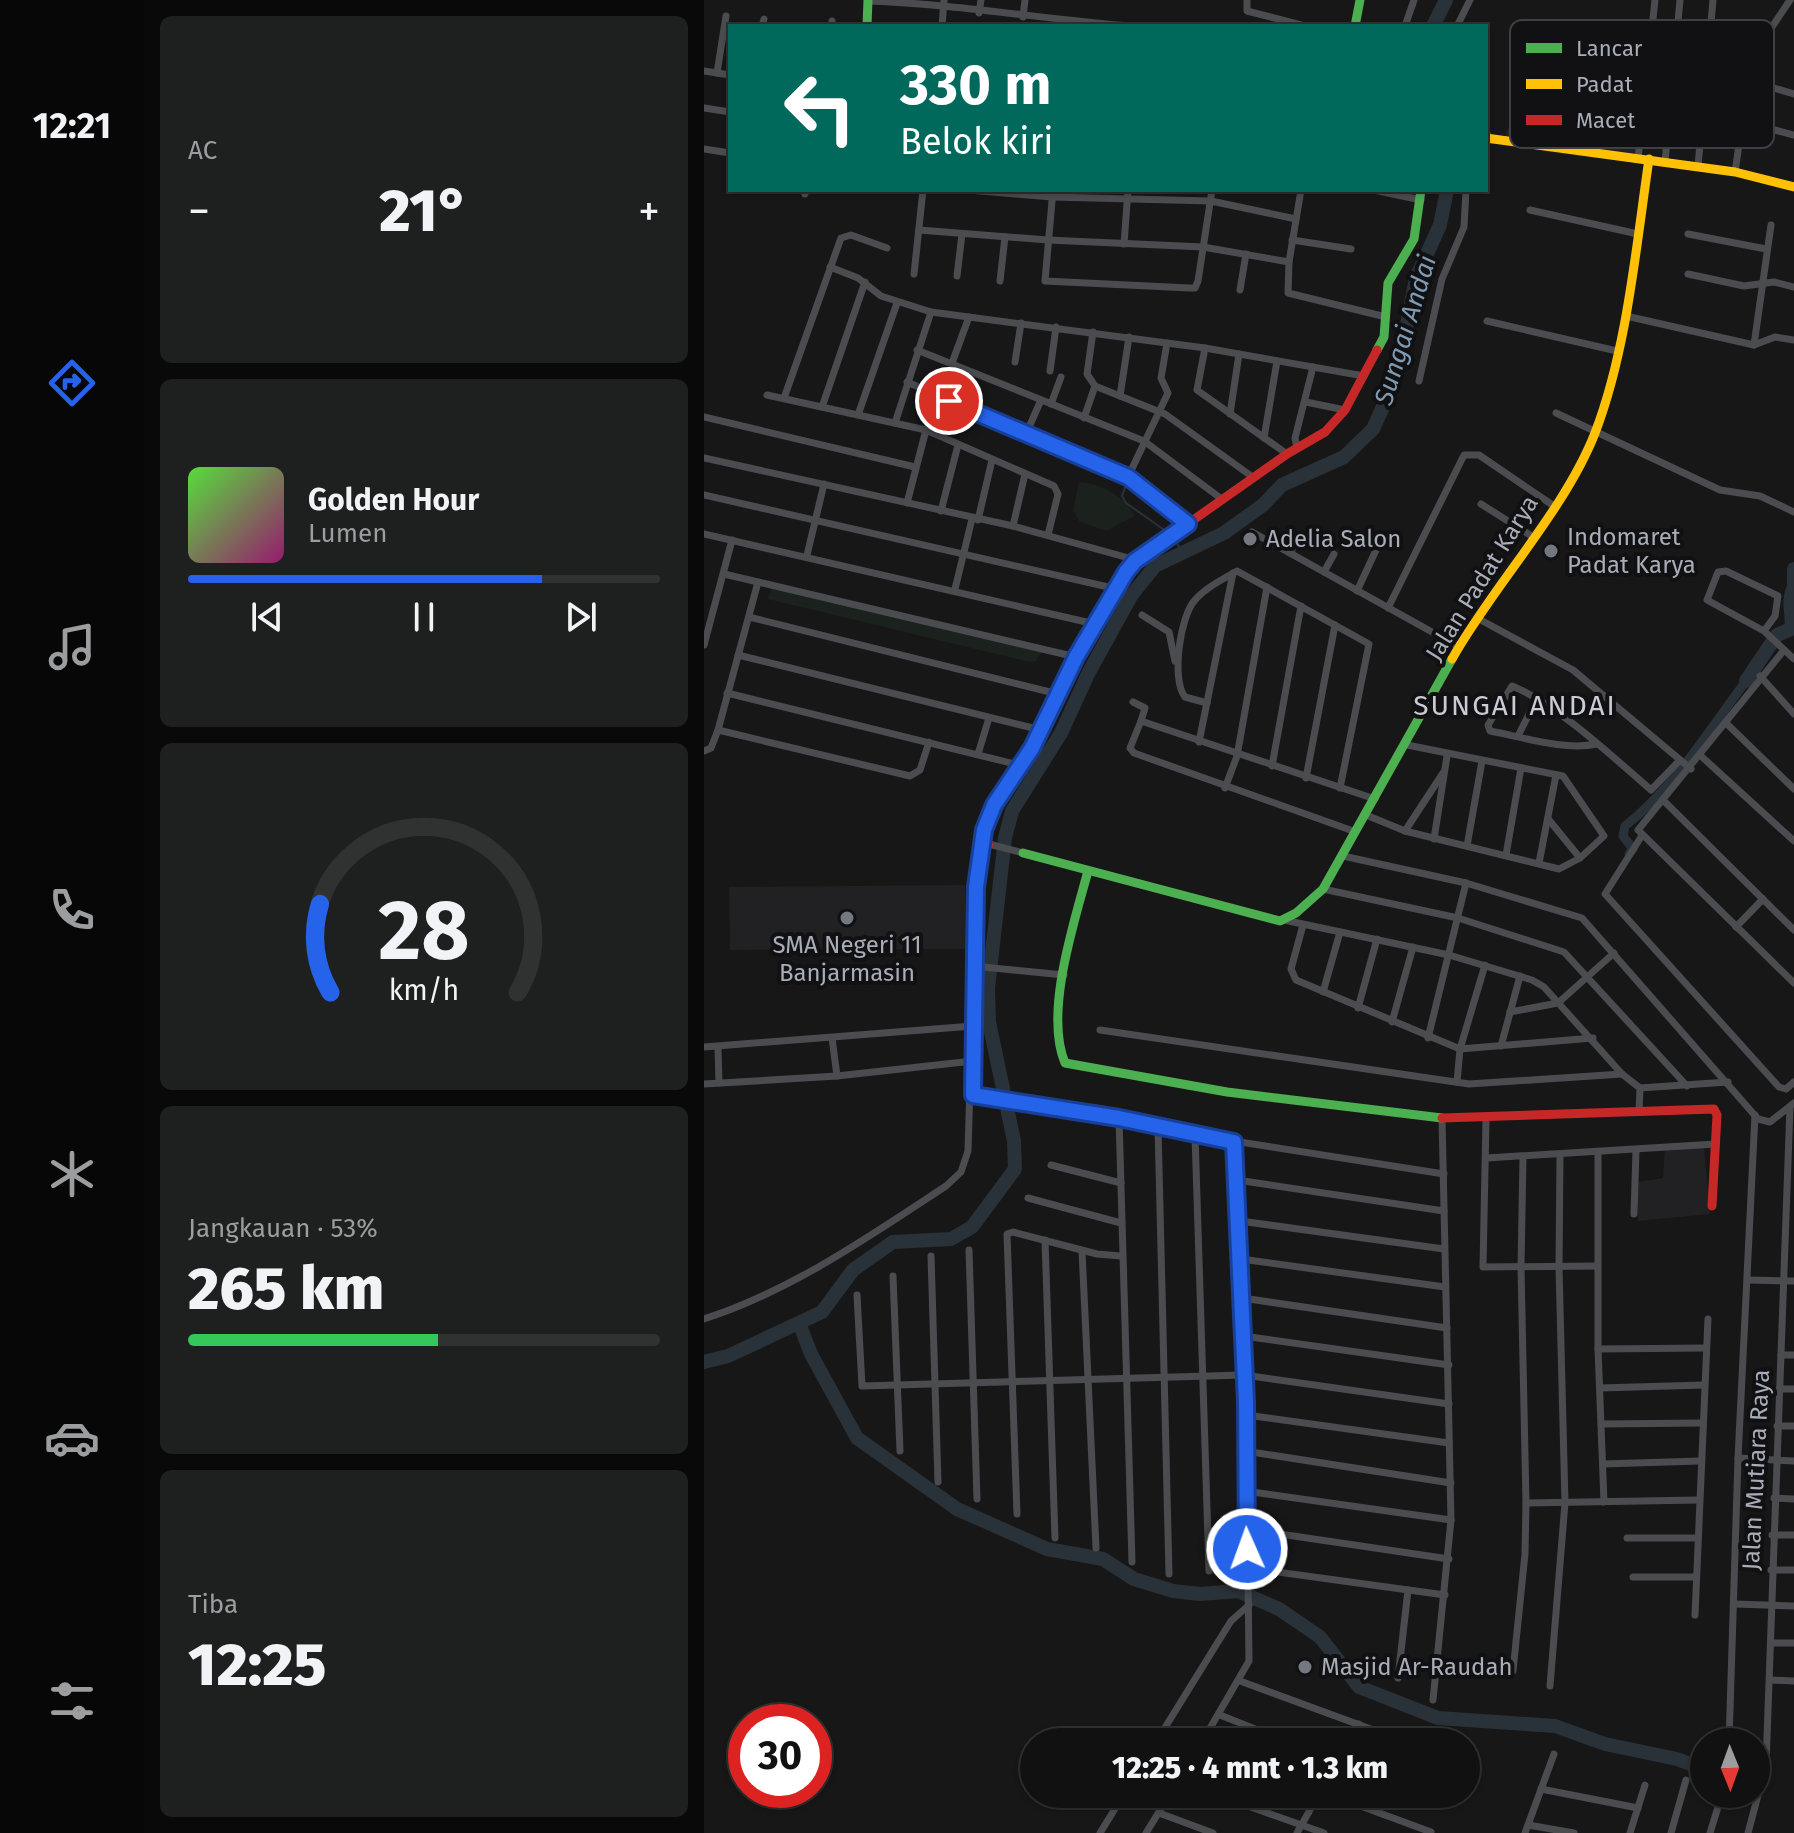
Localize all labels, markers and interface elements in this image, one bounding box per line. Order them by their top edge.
legend [1510,20,1774,148]
text: Lancar [1576,35,1643,62]
text: 330 m [900,52,1052,119]
icon: left [768,56,872,160]
text: Padat [1576,71,1633,98]
text: 12:21 [33,104,111,148]
text: Macet [1576,107,1635,134]
text: Belok kiri [900,120,1054,164]
text: AC [188,135,217,166]
text: 21° [379,175,469,247]
text: − [188,185,210,238]
text: + [638,185,660,238]
water label: Sungai Andai [1368,251,1443,410]
icon: directions [44,355,100,411]
pin [915,367,983,435]
icon: arrive [927,379,971,423]
text: Golden Hour [308,482,479,518]
street label: Jalan Padat Karya [1420,490,1544,666]
text: Lumen [308,518,387,549]
place label: Indomaret Padat Karya [1567,523,1696,579]
place label: Adelia Salon [1266,525,1401,553]
marker: Adelia Salon [1241,530,1259,548]
marker: Indomaret Padat Karya [1542,542,1560,560]
icon: previous [245,595,289,639]
icon: pause [402,595,446,639]
icon: next [559,595,603,639]
icon: music [44,619,100,675]
district label: SUNGAI ANDAI [1413,689,1617,722]
text: 28 [378,880,470,980]
icon: phone [44,882,100,938]
marker: SMA Negeri 11 Banjarmasin [838,909,856,927]
place label: SMA Negeri 11 Banjarmasin [772,931,922,987]
text: km/h [389,973,459,1008]
icon: climate [44,1146,100,1202]
text: Jangkauan · 53% [188,1213,378,1244]
text: 265 km [188,1253,384,1325]
street label: Jalan Mutiara Raya [1737,1369,1775,1571]
icon: car [44,1410,100,1466]
position arrow [1205,1507,1289,1591]
text: Tiba [188,1589,238,1620]
text: 12:25 [188,1629,326,1701]
place label: Masjid Ar-Raudah [1321,1653,1513,1681]
marker: Masjid Ar-Raudah [1296,1658,1314,1676]
icon: filters [44,1673,100,1729]
speed limit sign: 30 [728,1704,832,1808]
north arrow [1690,1728,1770,1808]
map controls [1690,1728,1770,1808]
text: 12:25 · 4 mnt · 1.3 km [1112,1750,1388,1786]

